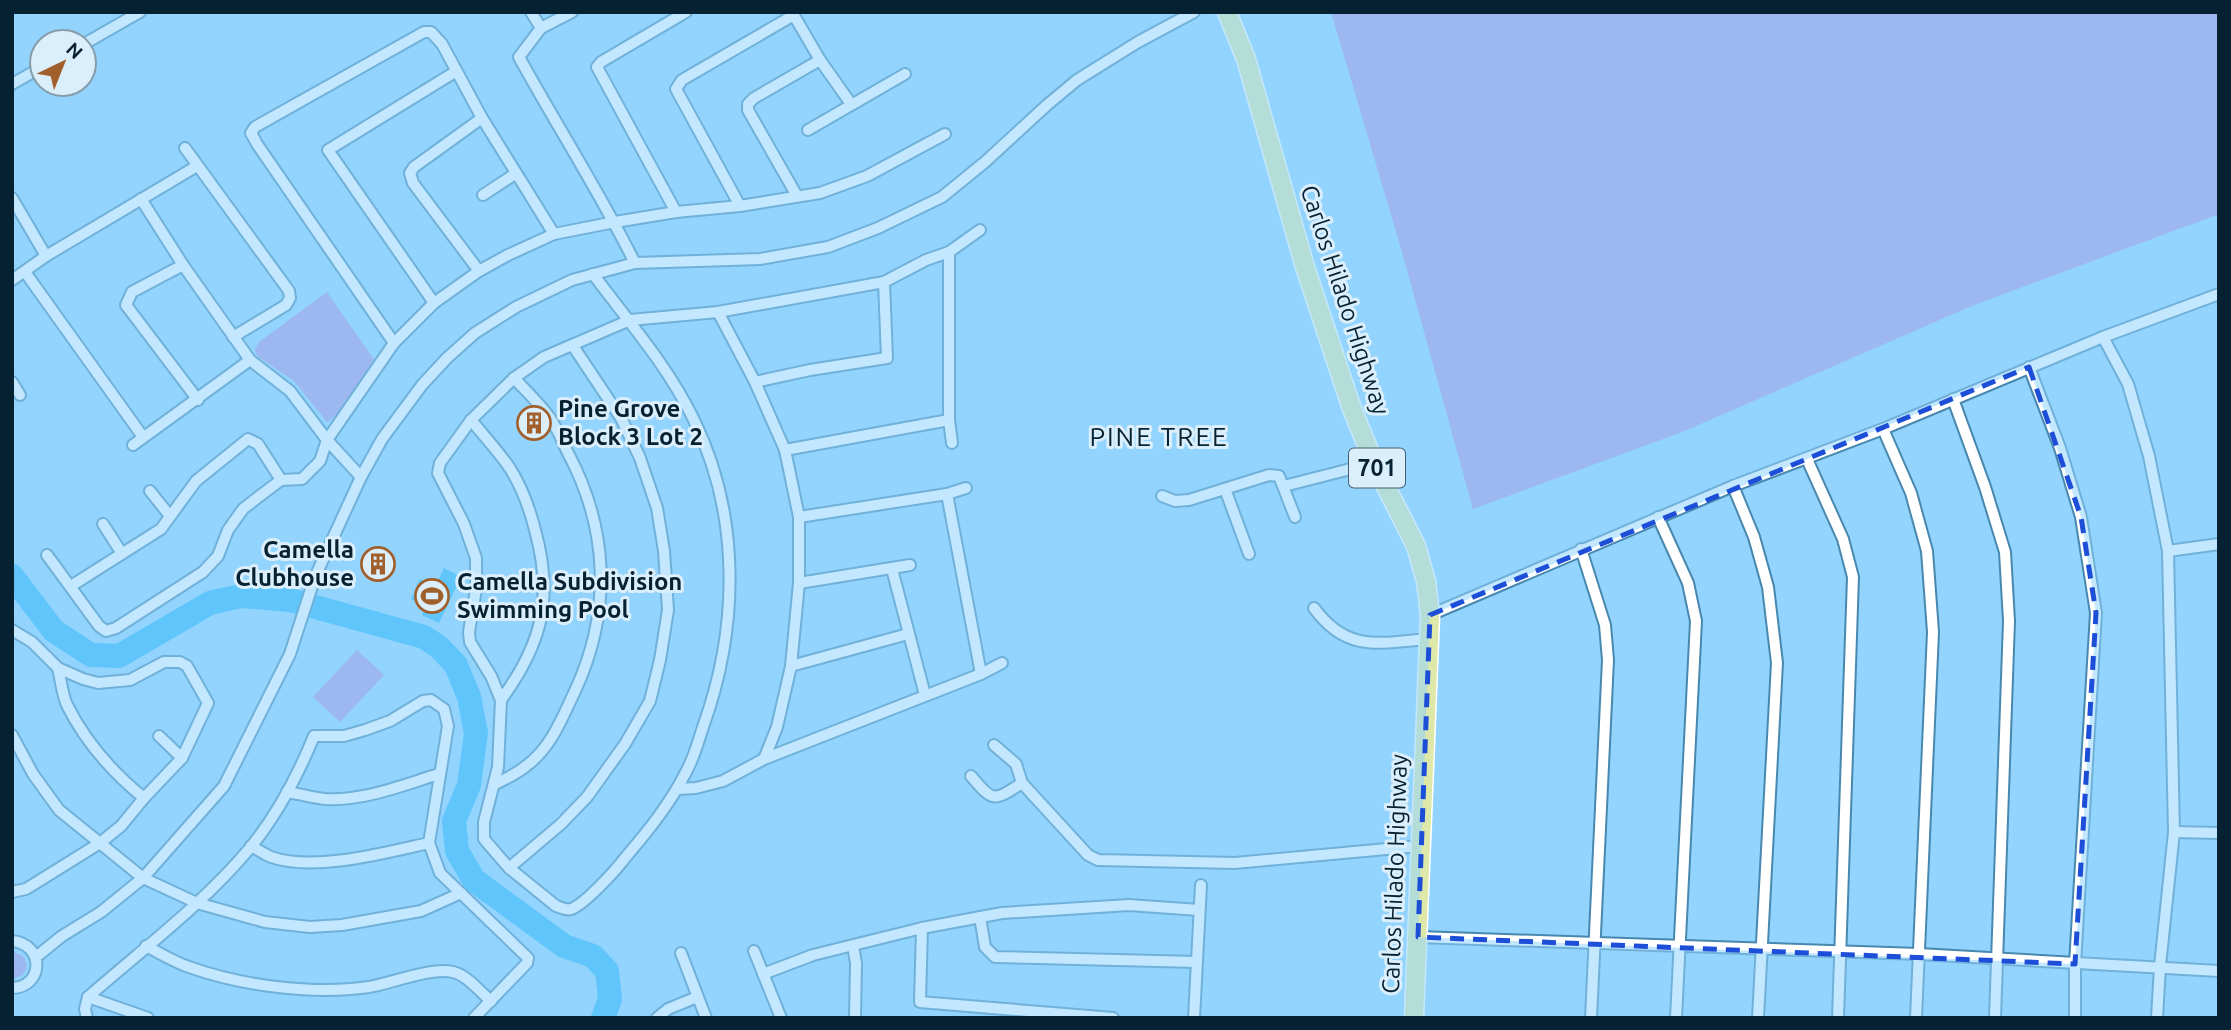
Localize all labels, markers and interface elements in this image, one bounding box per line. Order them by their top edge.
north arrow [28,28,98,98]
text: N [62,38,87,63]
street label: Carlos Hilado Highway [1296,182,1395,418]
place label: Pine Grove Block 3 Lot 2 [558,395,703,450]
building icon: Pine Grove Block 3 Lot 2 [515,404,553,442]
district label: PINE TREE [1089,422,1229,451]
road number: 701 [1349,448,1405,488]
place label: Camella Clubhouse [235,536,354,591]
building icon: Camella Clubhouse [359,545,397,583]
place label: Camella Subdivision Swimming Pool [457,568,682,623]
sports icon: Camella Subdivision Swimming Pool [413,577,451,615]
street label: Carlos Hilado Highway [1377,753,1412,994]

